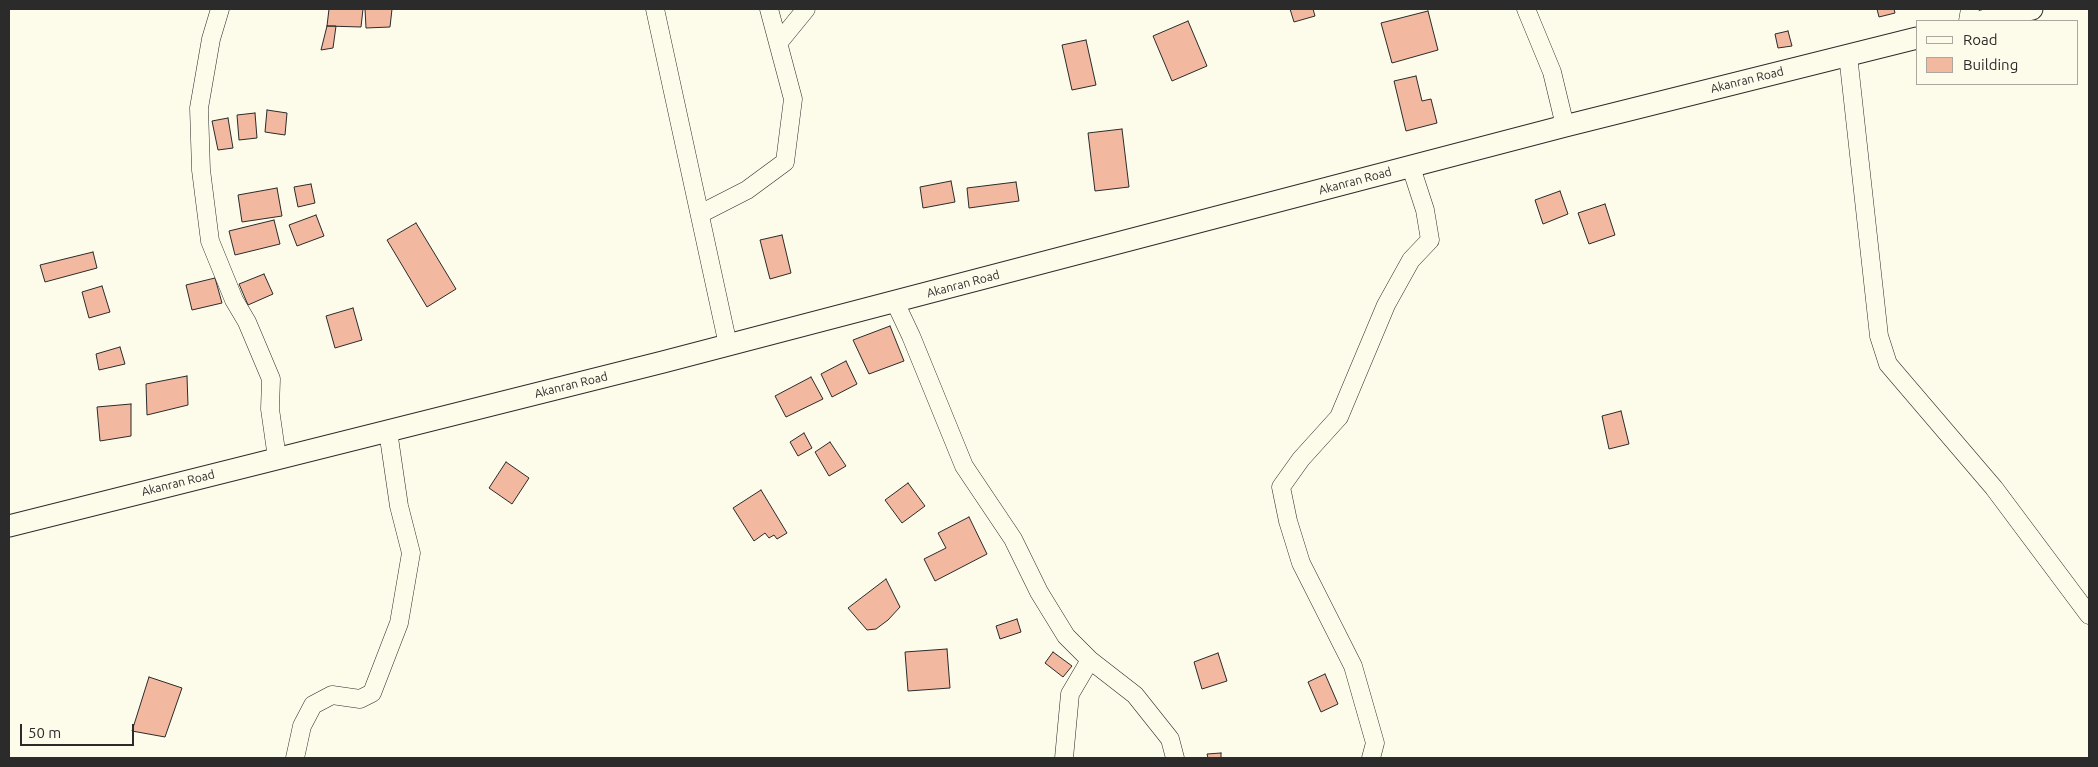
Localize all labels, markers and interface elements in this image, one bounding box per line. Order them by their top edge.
legend [1916,20,2078,85]
text: Road [1963,31,1998,48]
text: Building [1963,56,2018,73]
street label: Akanran Road [1709,64,1785,96]
street label: Akanran Road [1317,164,1393,198]
street label: Akanran Road [925,267,1001,301]
street label: Akanran Road [533,369,609,401]
street label: Akanran Road [140,467,216,499]
scale bar [22,714,136,746]
text: 50 m [28,724,61,741]

